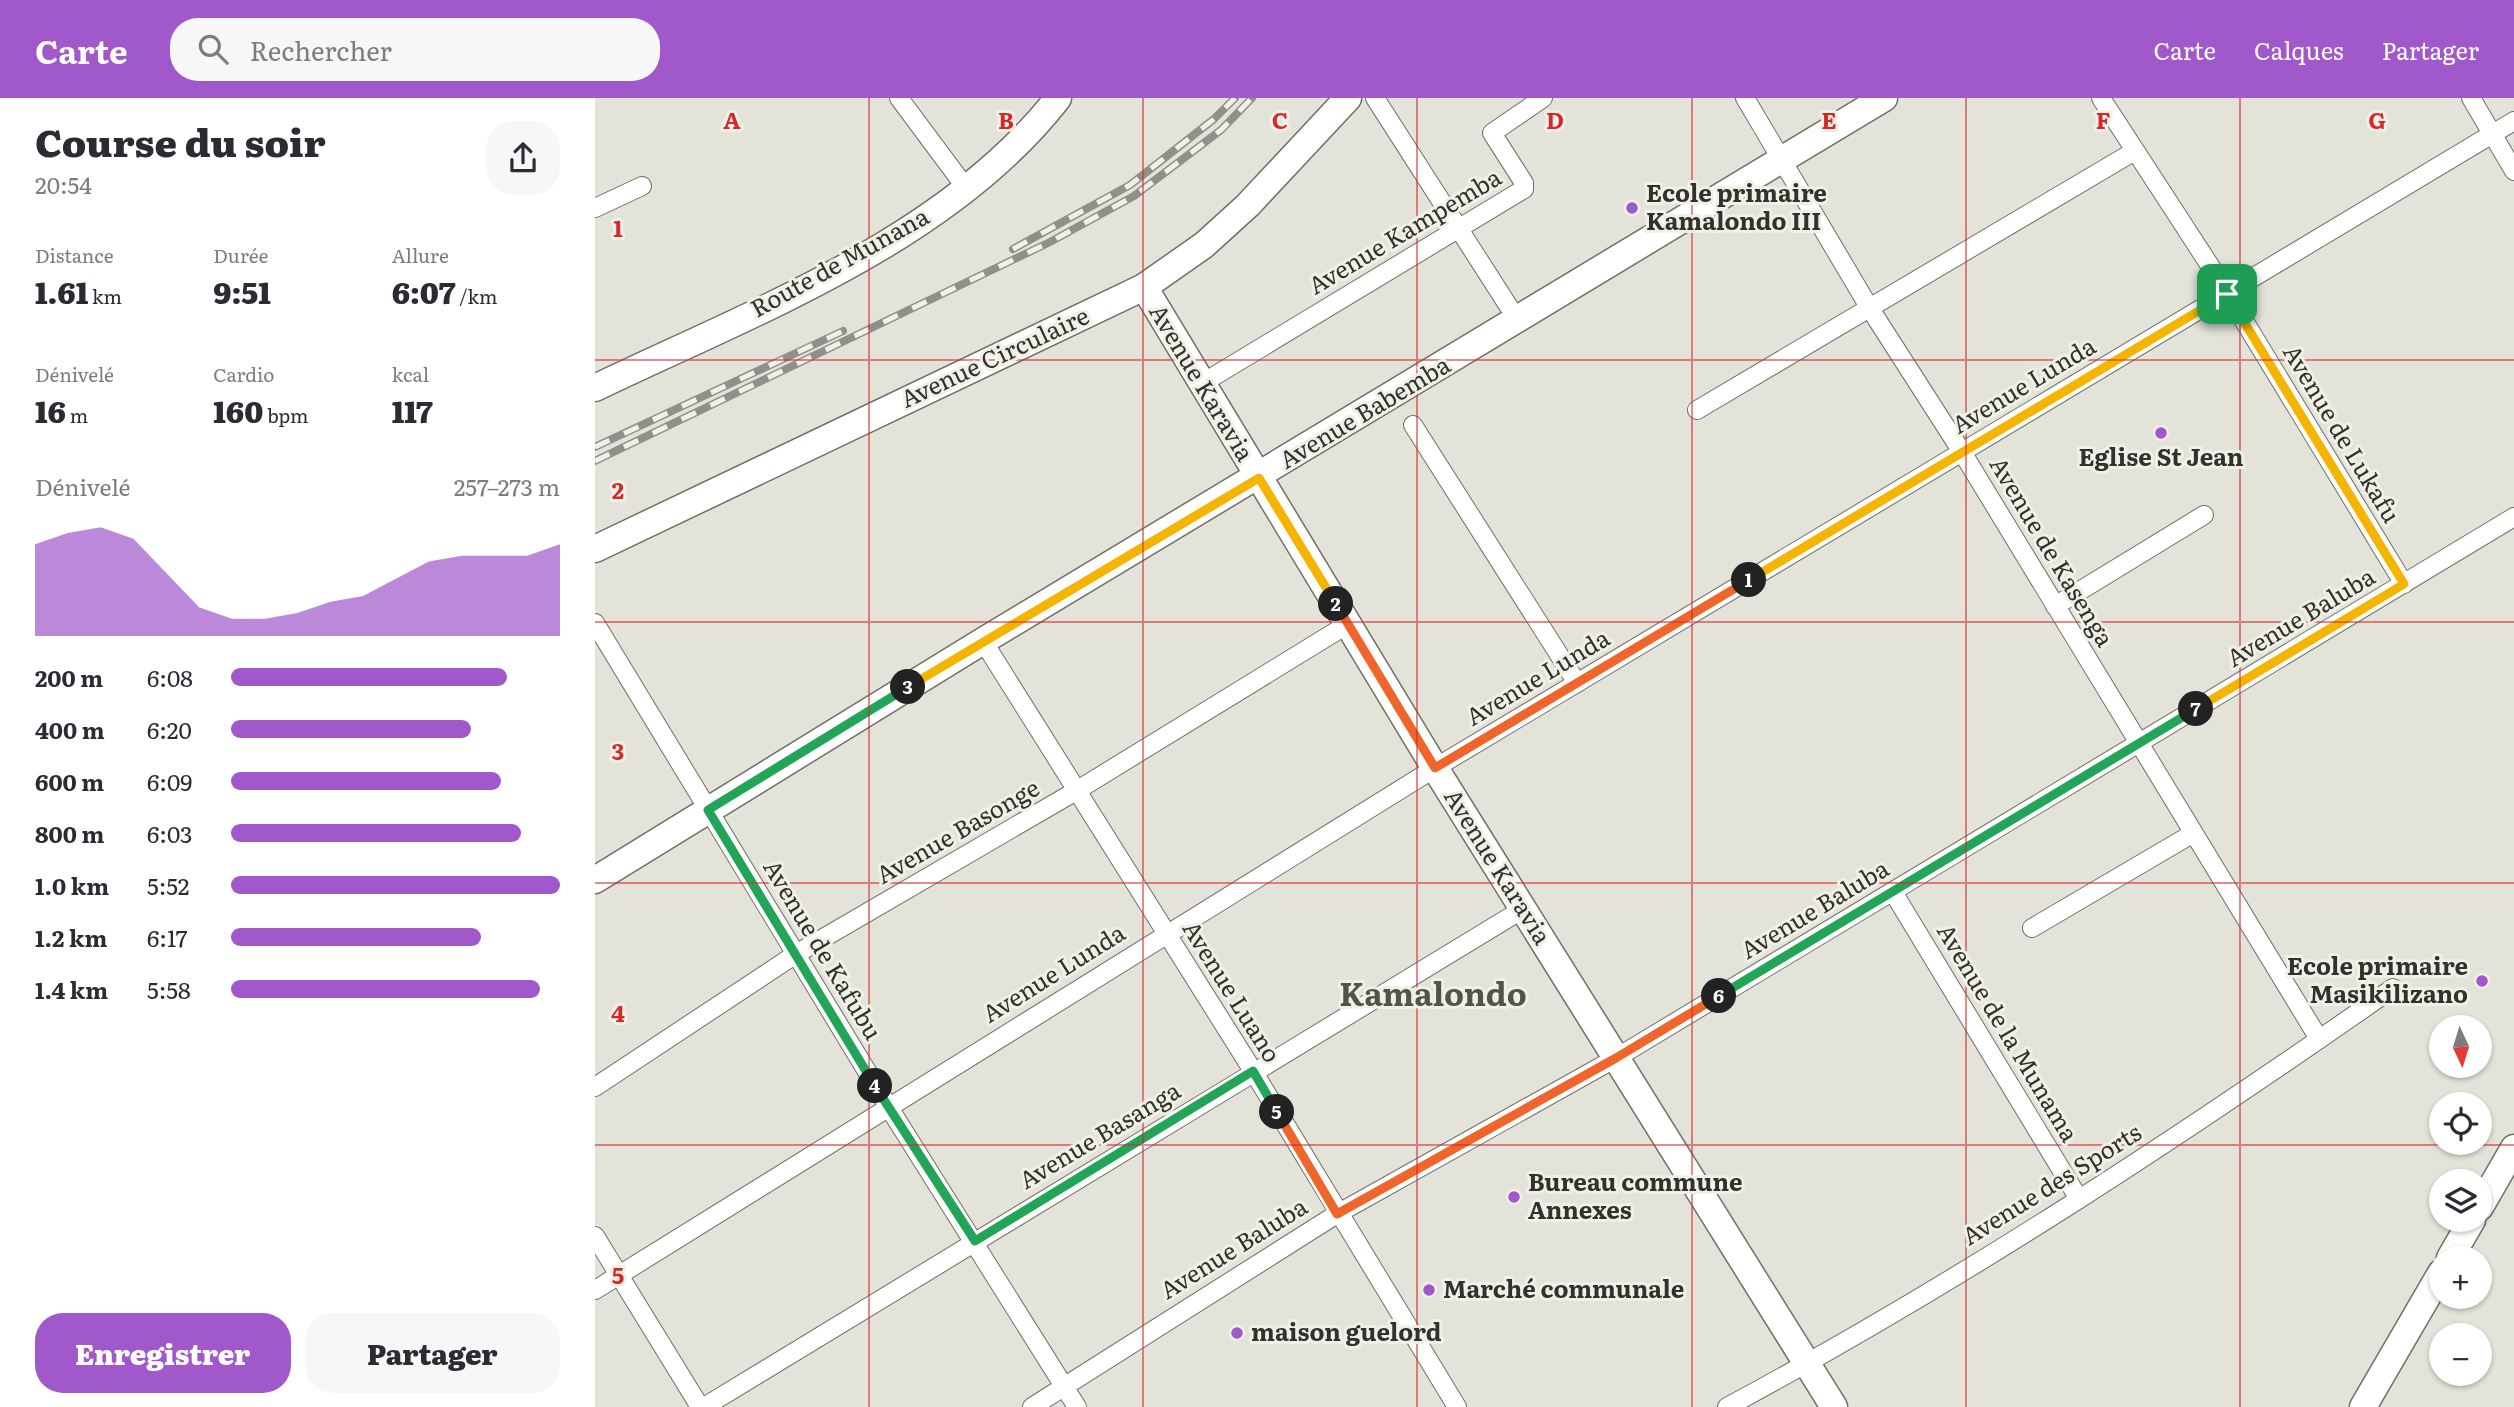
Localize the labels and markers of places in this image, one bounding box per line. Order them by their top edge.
place label: Ecole primaire Kamalondo III [1646,174,1827,237]
marker: Ecole primaire Kamalondo III [1624,200,1640,216]
pin [2197,264,2257,324]
marker: Eglise St Jean [2153,425,2169,441]
place label: Eglise St Jean [2079,438,2244,473]
pin: 1 [1731,562,1767,598]
pin: 2 [1319,587,1353,622]
pin: 3 [891,670,925,704]
pin: 7 [2179,692,2213,726]
place label: Ecole primaire Masikilizano [2287,947,2468,1010]
marker: Ecole primaire Masikilizano [2474,973,2490,989]
pin: 6 [1701,978,1737,1014]
pin: 4 [857,1068,893,1104]
pin: 5 [1259,1094,1295,1130]
place label: Bureau commune Annexes [1528,1163,1743,1226]
marker: Bureau commune Annexes [1506,1189,1522,1205]
place label: Marché communale [1443,1270,1684,1305]
marker: Marché communale [1421,1282,1437,1298]
place label: maison guelord [1251,1313,1442,1348]
marker: maison guelord [1229,1325,1245,1341]

